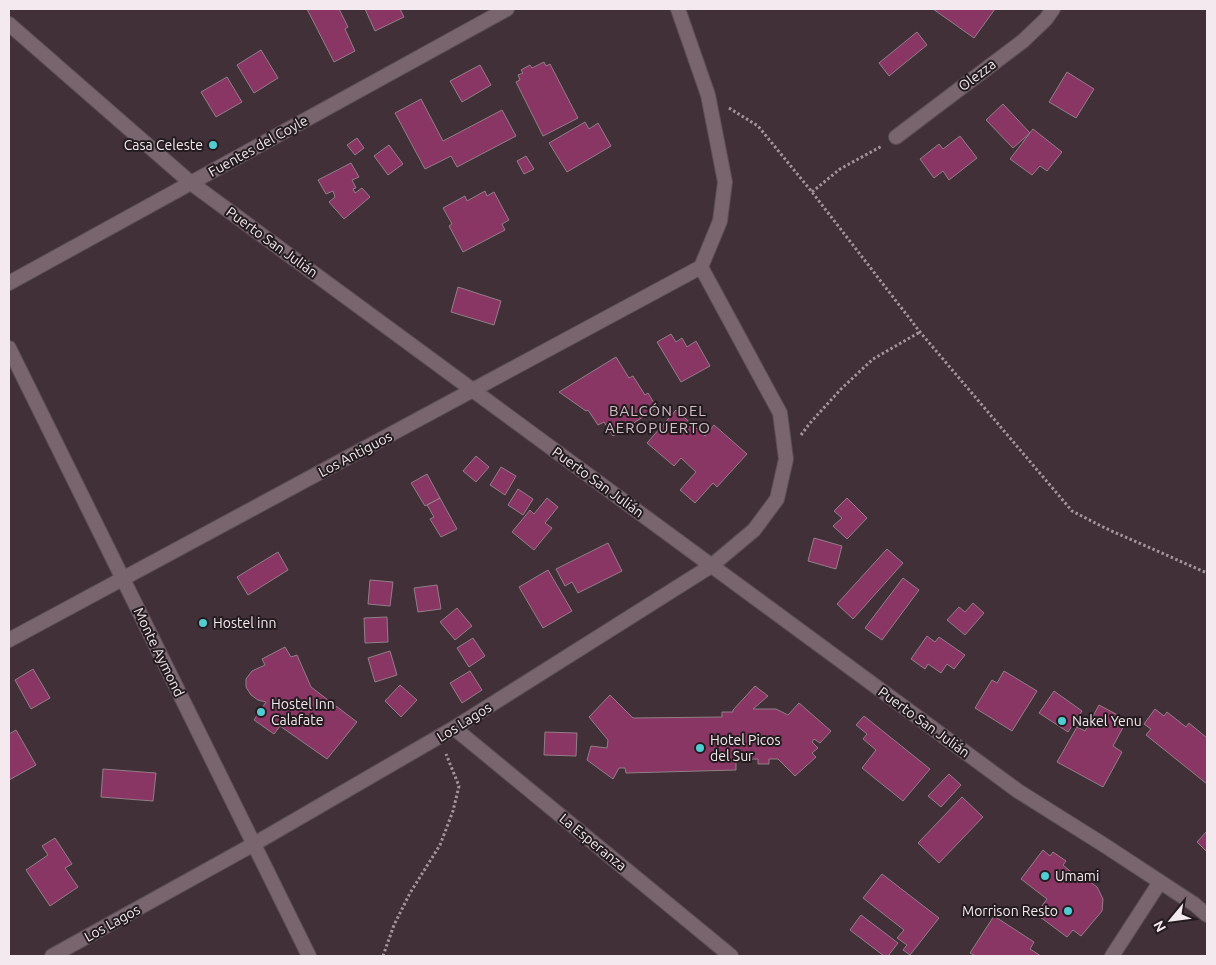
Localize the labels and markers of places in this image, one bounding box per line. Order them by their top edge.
place label: Casa Celeste [124,137,203,153]
marker: Casa Celeste [207,139,219,151]
place label: Hostel inn [213,615,277,631]
marker: Hostel inn [197,617,209,629]
place label: Hostel Inn Calafate [271,696,335,728]
marker: Hostel Inn Calafate [255,706,267,718]
place label: Nakel Yenu [1072,713,1142,729]
marker: Nakel Yenu [1056,715,1068,727]
place label: Hotel Picos del Sur [710,732,781,764]
marker: Hotel Picos del Sur [694,742,706,754]
place label: Umami [1055,868,1099,884]
marker: Umami [1039,870,1051,882]
place label: Morrison Resto [962,903,1058,919]
marker: Morrison Resto [1062,905,1074,917]

